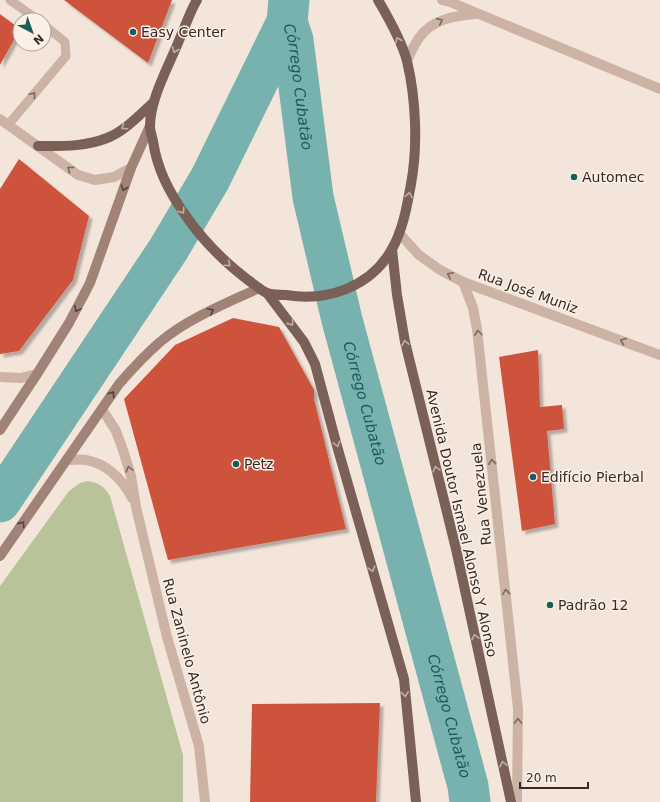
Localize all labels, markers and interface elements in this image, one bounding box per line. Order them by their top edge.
north arrow [12,12,52,52]
one-way arrow [436,18,444,26]
water label: Córrego Cubatão [279,21,316,151]
place label: Easy Center [141,24,226,40]
marker: Easy Center [128,27,138,37]
text: N [30,31,46,47]
one-way arrow [395,36,403,44]
one-way arrow [172,46,180,54]
one-way arrow [28,92,36,100]
one-way arrow [121,122,128,130]
one-way arrow [67,167,74,174]
place label: Automec [582,169,644,185]
marker: Automec [569,172,579,182]
one-way arrow [121,185,129,192]
one-way arrow [404,192,412,198]
one-way arrow [177,206,184,213]
one-way arrow [224,259,231,266]
street label: Rua José Muniz [476,266,580,316]
one-way arrow [446,272,454,280]
one-way arrow [74,305,81,312]
one-way arrow [206,308,214,316]
one-way arrow [286,319,293,326]
one-way arrow [473,330,482,336]
one-way arrow [620,337,627,346]
water label: Córrego Cubatão [339,339,390,467]
one-way arrow [402,340,410,346]
street label: Avenida Doutor Ismael Alonso Y Alonso [423,388,501,658]
one-way arrow [107,391,115,398]
one-way arrow [332,441,340,447]
street label: Rua Venezuela [468,442,494,546]
place label: Petz [244,456,273,472]
marker: Petz [231,459,241,469]
one-way arrow [487,459,496,465]
one-way arrow [125,466,134,473]
one-way arrow [433,466,441,472]
place label: Edifício Pierbal [541,469,644,485]
marker: Edifício Pierbal [528,472,538,482]
one-way arrow [17,521,24,528]
one-way arrow [367,565,376,572]
street label: Rua Zaninelo Antônio [160,576,214,726]
one-way arrow [501,589,510,595]
place label: Padrão 12 [558,597,628,613]
marker: Padrão 12 [545,600,555,610]
one-way arrow [472,634,480,640]
water label: Córrego Cubatão [424,652,474,780]
one-way arrow [401,691,410,697]
one-way arrow [514,718,522,724]
one-way arrow [499,761,507,767]
scale bar [520,764,588,790]
text: 20 m [526,771,557,785]

